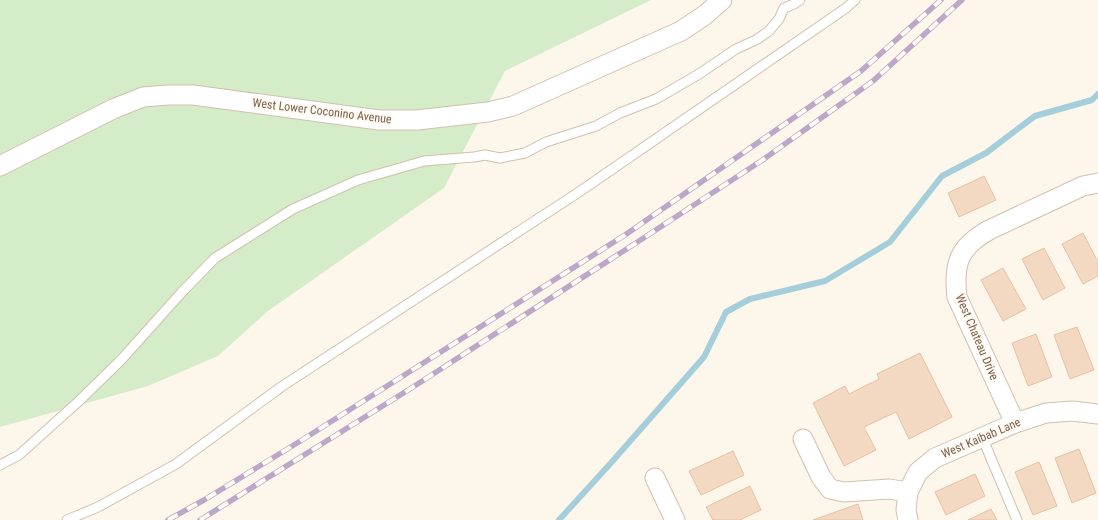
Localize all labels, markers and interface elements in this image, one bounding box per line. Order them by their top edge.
street label: West Lower Coconino Avenue [252,96,393,127]
street label: West Chateau Drive [953,292,1002,382]
street label: West Kaibab Lane [939,415,1023,461]

